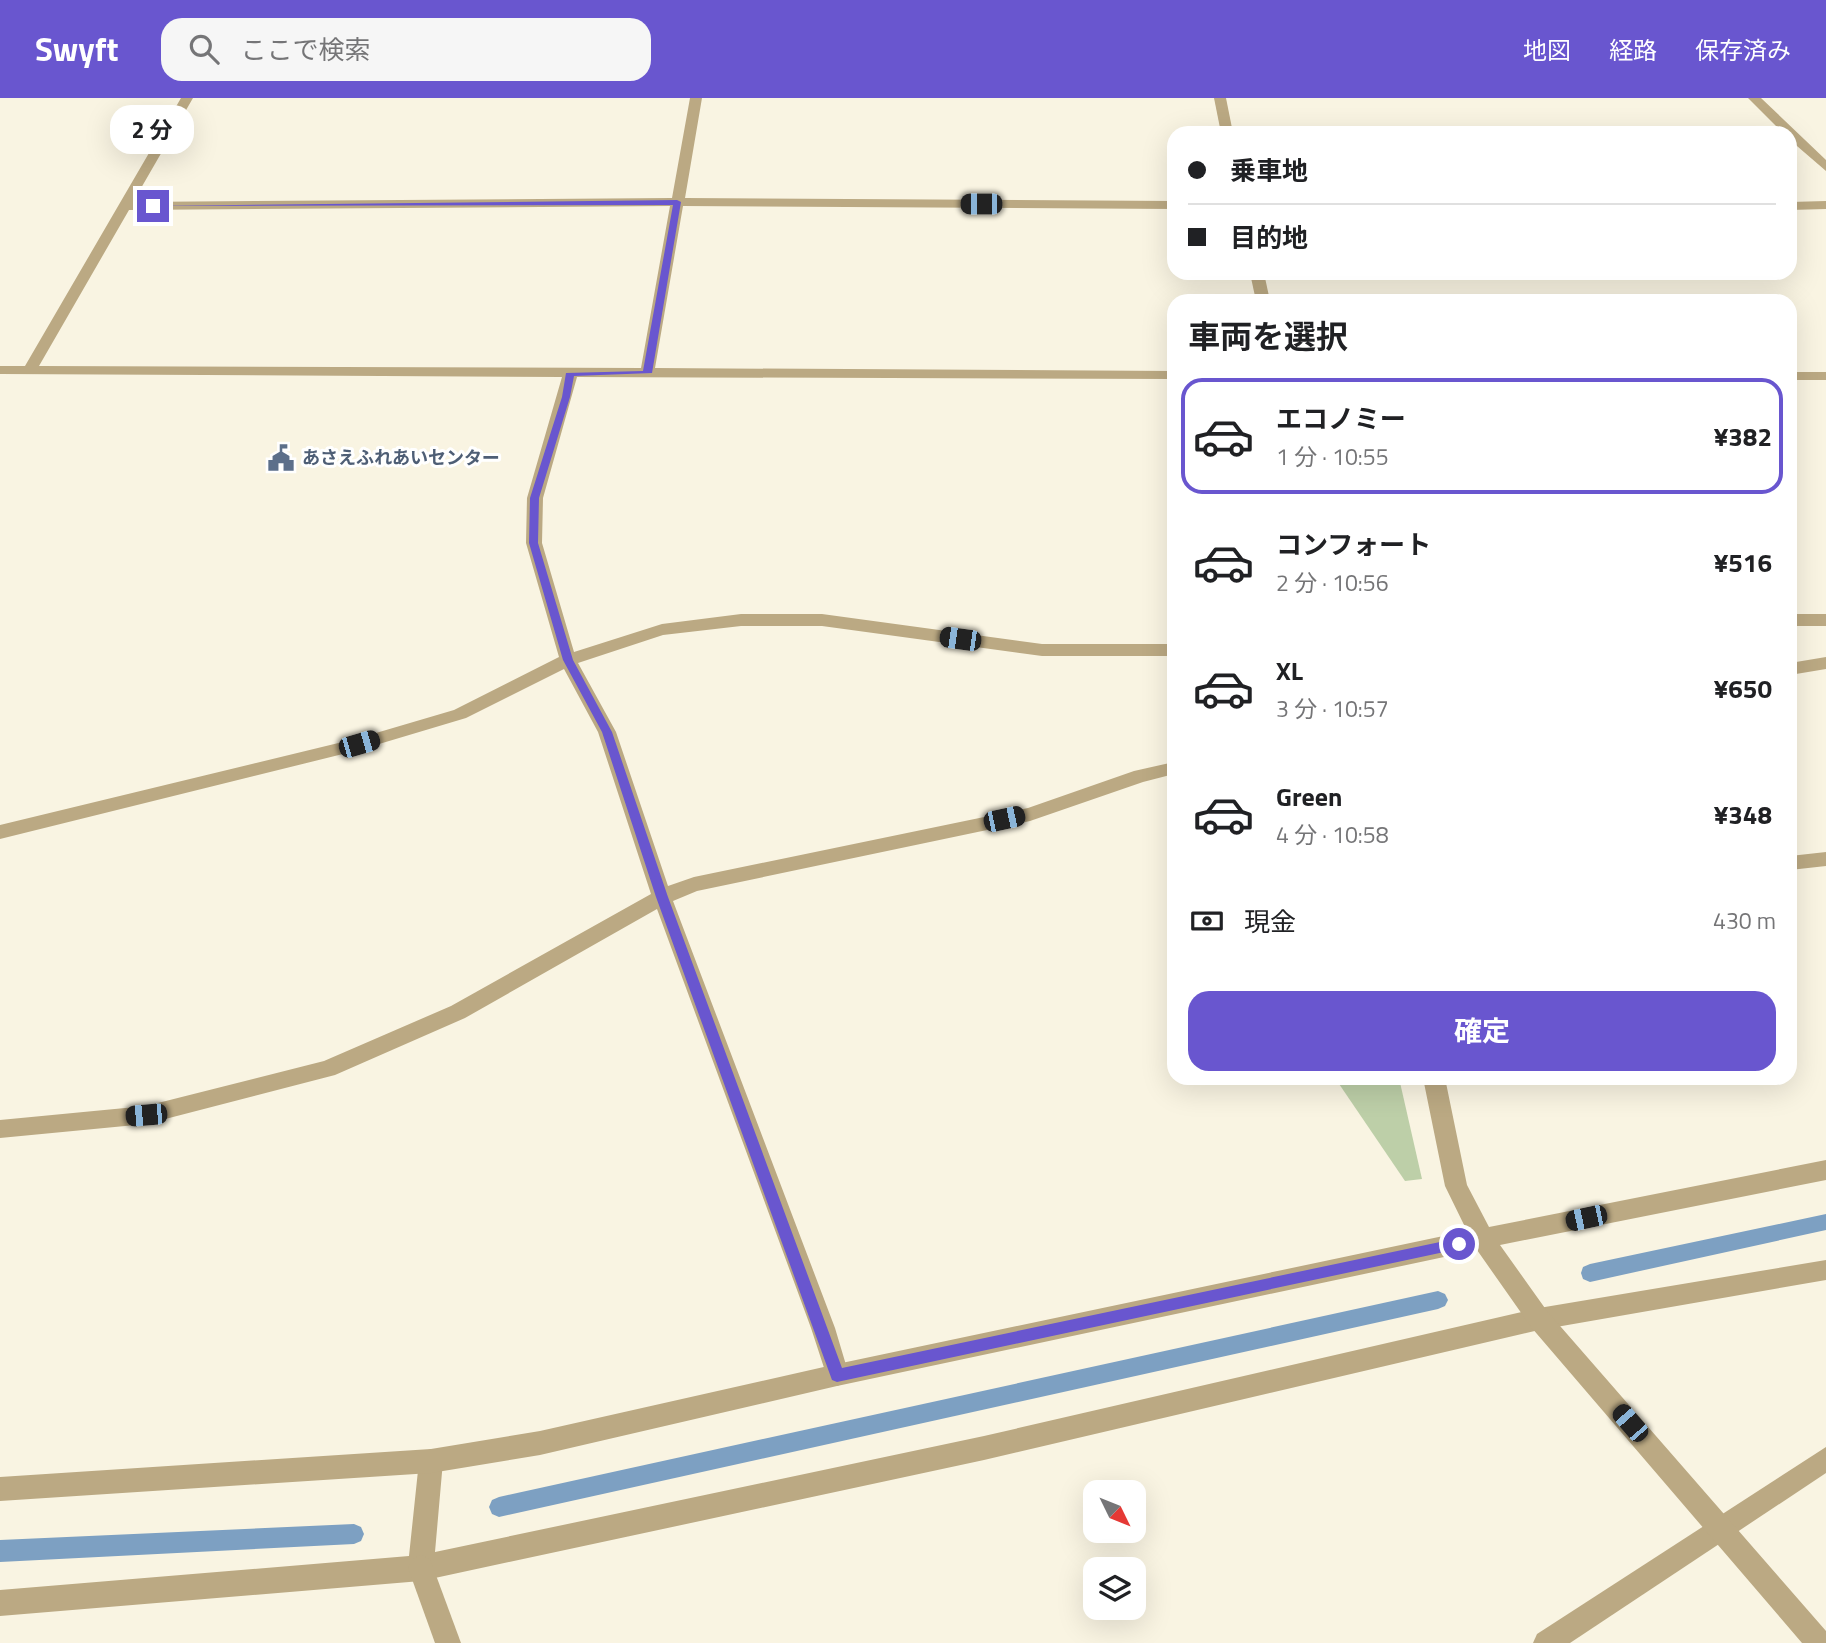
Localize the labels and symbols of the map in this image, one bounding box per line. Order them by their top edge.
callout: 2 分 [111,105,195,154]
route end [137,190,169,222]
car [961,194,1003,215]
public building icon: あさえふれあいセンター [266,443,296,473]
place label: あさえふれあいセンター [302,444,500,471]
car [938,626,983,652]
car [336,728,383,760]
car [982,804,1027,834]
car [125,1103,168,1127]
car [1564,1203,1609,1233]
route start [1443,1228,1475,1260]
car [1609,1400,1652,1446]
north arrow [1083,1480,1146,1544]

